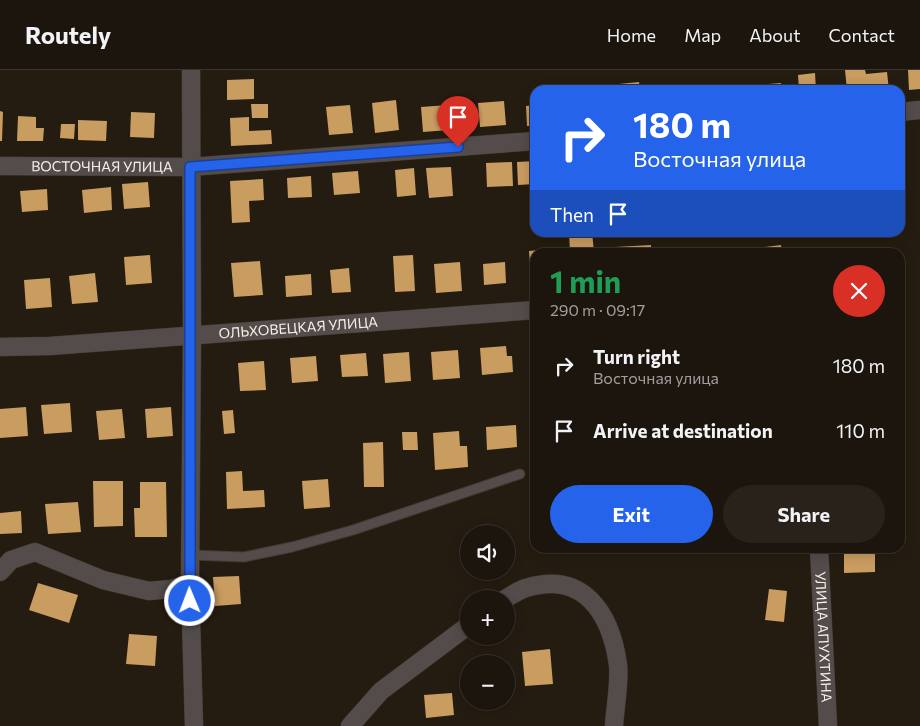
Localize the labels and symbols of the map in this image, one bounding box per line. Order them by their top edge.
pin [437,96,479,147]
street label: ВОСТОЧНАЯ УЛИЦА [31,157,173,175]
street label: ОЛЬХОВЕЦКАЯ УЛИЦА [218,313,379,341]
street label: УЛИЦА АПУХТИНА [812,571,836,703]
position arrow [163,574,215,626]

